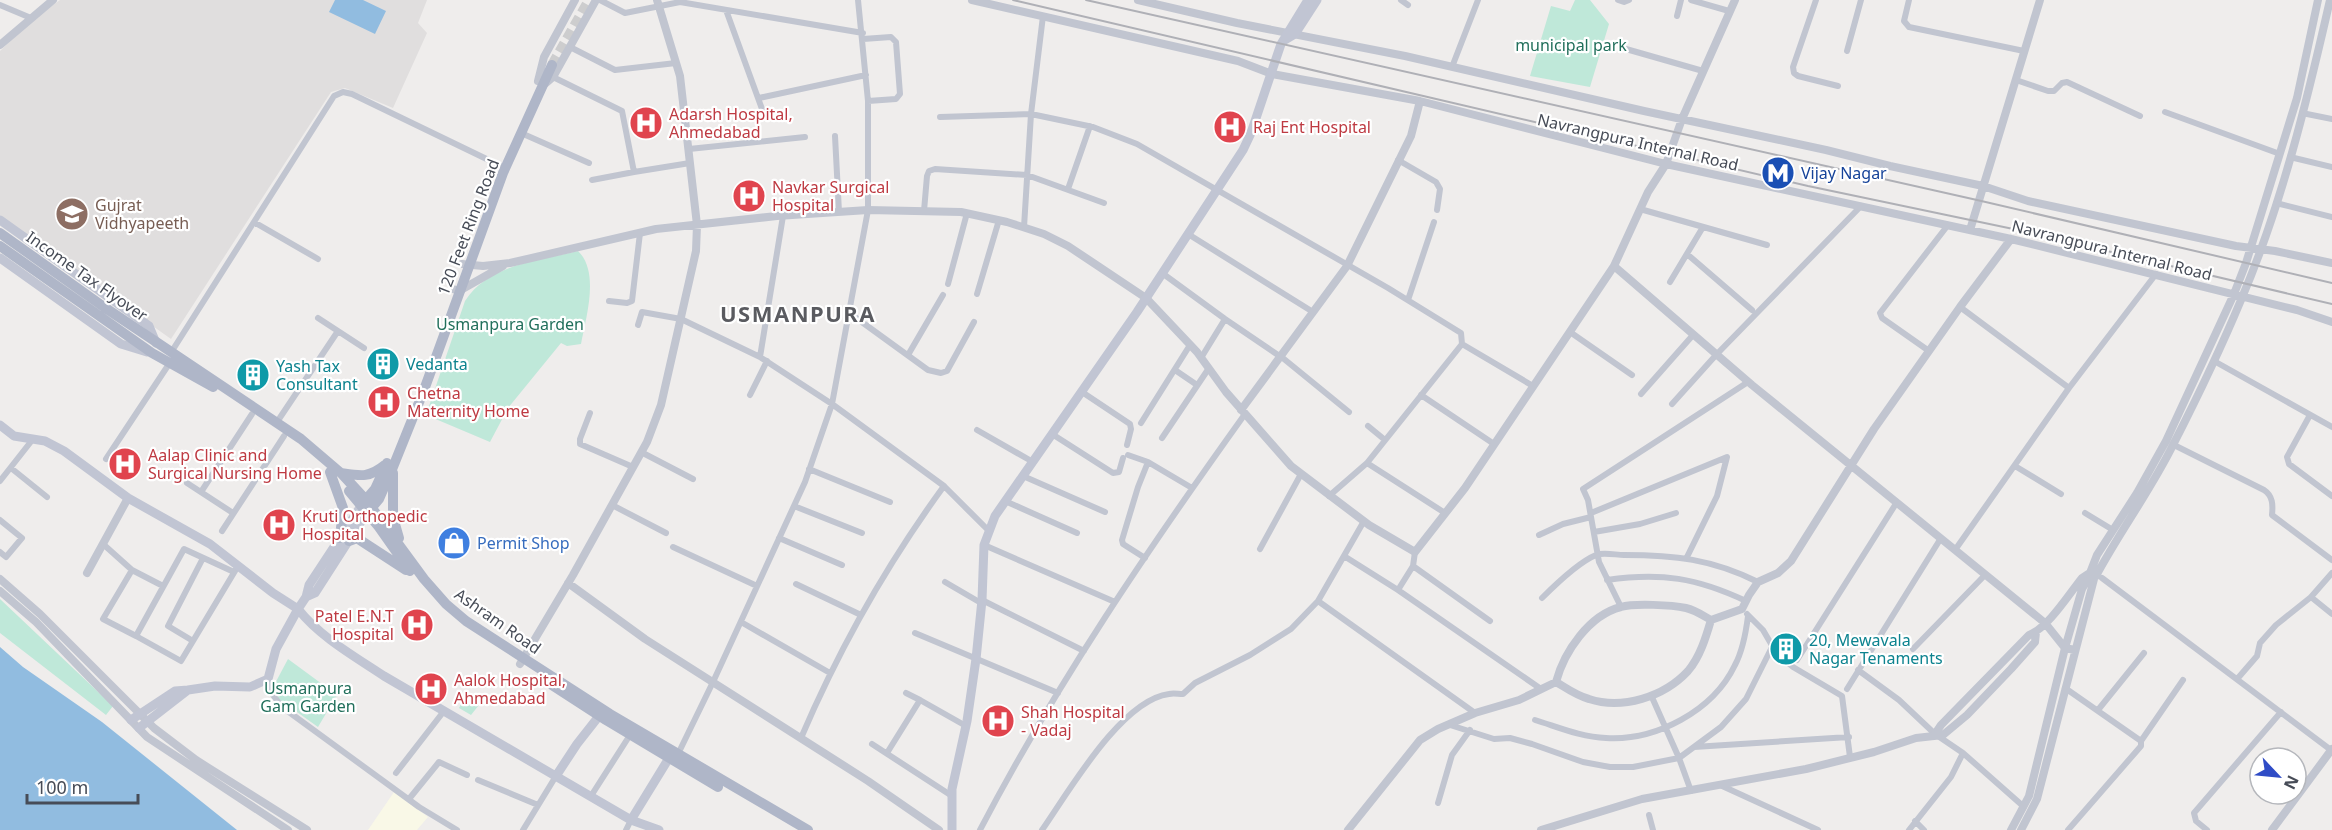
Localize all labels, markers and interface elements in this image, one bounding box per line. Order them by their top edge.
park label: municipal park [1515,34,1627,56]
place label: Adarsh Hospital, Ahmedabad [669,103,793,143]
hospital icon: Adarsh Hospital, Ahmedabad [628,105,664,141]
street label: Navrangpura Internal Road [1535,108,1741,176]
hospital icon: Raj Ent Hospital [1212,109,1248,145]
place label: Raj Ent Hospital [1253,116,1371,138]
metro station icon: Vijay Nagar [1760,155,1796,191]
street label: 120 Feet Ring Road [432,156,504,298]
place label: Vijay Nagar [1801,162,1887,184]
place label: Navkar Surgical Hospital [772,176,889,216]
hospital icon: Navkar Surgical Hospital [731,178,767,214]
place label: Gujrat Vidhyapeeth [95,194,189,234]
school or university icon: Gujrat Vidhyapeeth [54,196,90,232]
street label: Navrangpura Internal Road [2010,214,2214,286]
street label: Income Tax Flyover [22,226,153,326]
district label: USMANPURA [720,298,876,328]
park label: Usmanpura Garden [436,313,584,335]
building icon: Vedanta [365,346,401,382]
place label: Vedanta [406,353,468,375]
place label: Yash Tax Consultant [276,355,358,395]
building icon: Yash Tax Consultant [235,357,271,393]
place label: Chetna Maternity Home [407,382,530,422]
hospital icon: Chetna Maternity Home [366,384,402,420]
place label: Aalap Clinic and Surgical Nursing Home [148,444,322,484]
hospital icon: Aalap Clinic and Surgical Nursing Home [107,446,143,482]
place label: Kruti Orthopedic Hospital [302,505,428,545]
hospital icon: Kruti Orthopedic Hospital [261,507,297,543]
shop icon: Permit Shop [436,525,472,561]
place label: Permit Shop [477,532,570,554]
street label: Ashram Road [450,583,546,659]
place label: Patel E.N.T Hospital [315,605,394,645]
hospital icon: Patel E.N.T Hospital [399,607,435,643]
place label: 20, Mewavala Nagar Tenaments [1809,629,1943,669]
building icon: 20, Mewavala Nagar Tenaments [1768,631,1804,667]
place label: Aalok Hospital, Ahmedabad [454,669,566,709]
hospital icon: Aalok Hospital, Ahmedabad [413,671,449,707]
park label: Usmanpura Gam Garden [260,677,356,717]
place label: Shah Hospital - Vadaj [1021,701,1125,741]
hospital icon: Shah Hospital - Vadaj [980,703,1016,739]
north arrow [2248,746,2308,806]
scale bar [27,767,138,805]
text: N [2279,772,2304,793]
text: 100 m [36,775,88,799]

